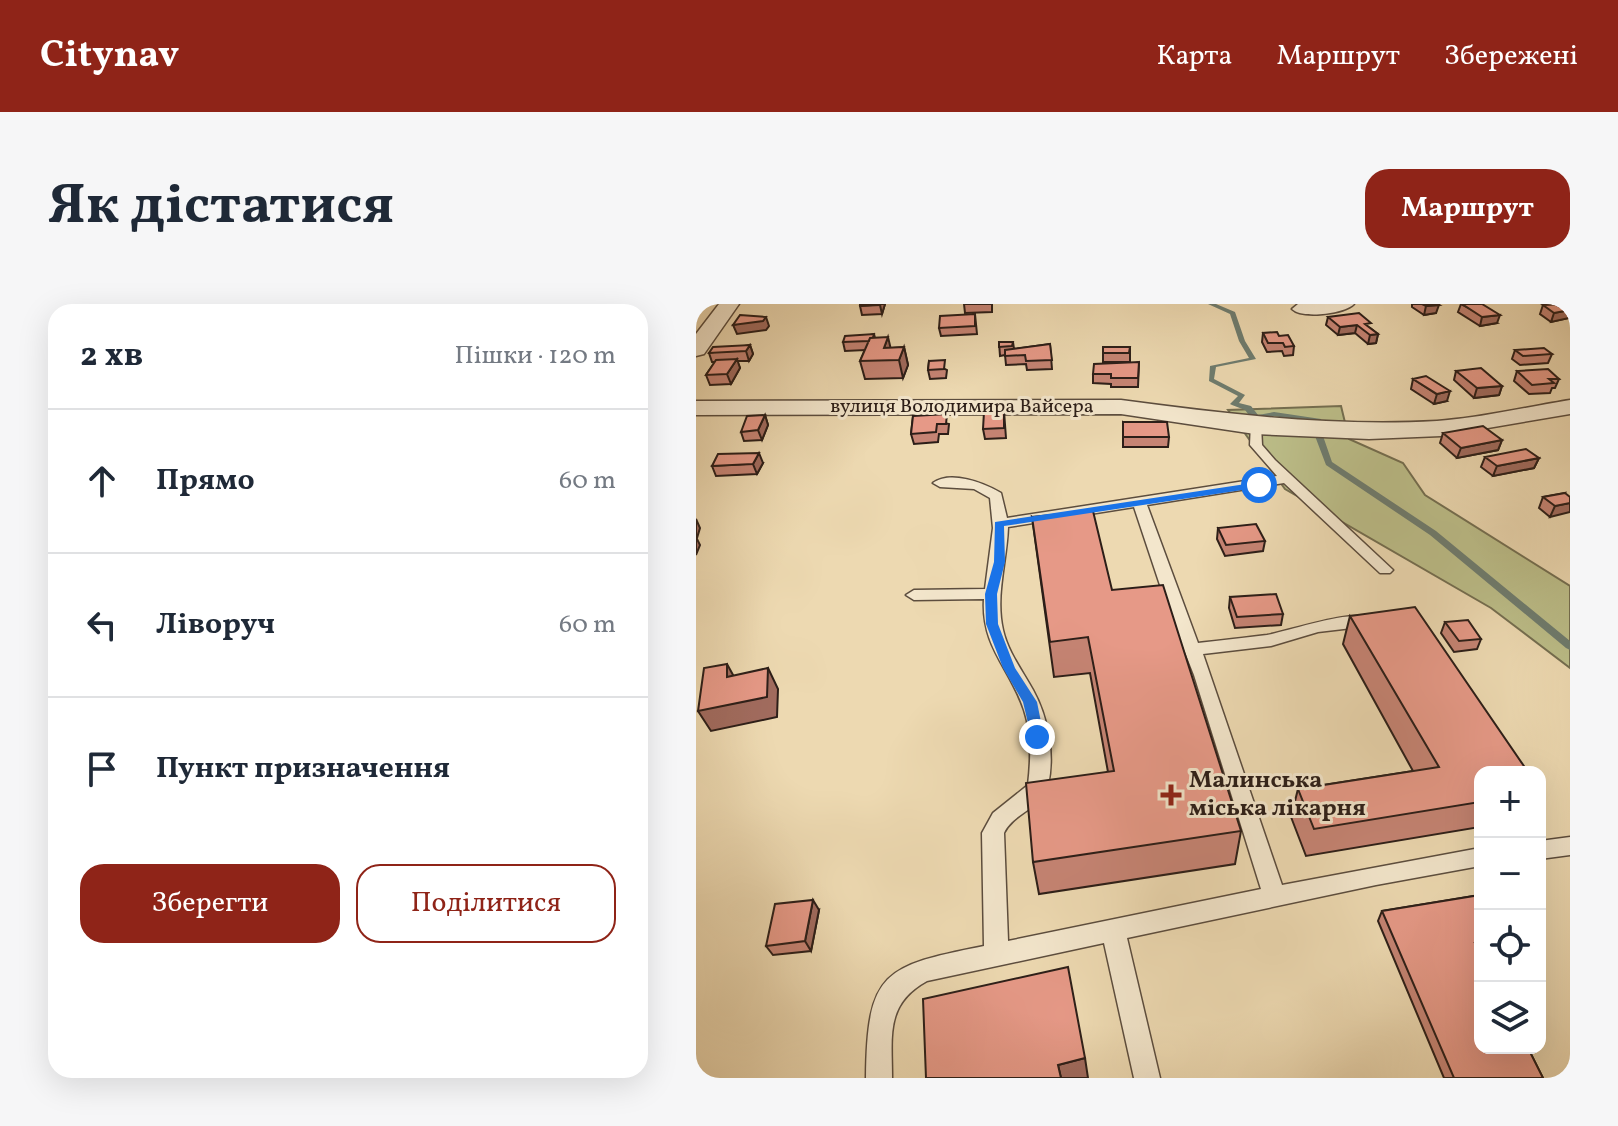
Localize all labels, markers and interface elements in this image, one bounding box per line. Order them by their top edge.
text: Citynav [40,30,179,83]
text: Карта [1157,37,1232,76]
text: Маршрут [1276,37,1400,76]
text: Збережені [1444,37,1578,76]
text: Як дістатися [48,169,394,247]
button: Маршрут [1365,169,1570,248]
text: 2 хв [80,333,143,380]
text: Пішки · 120 m [454,338,616,374]
street label: вулиця Володимира Вайсера [830,393,1094,421]
icon: ahead [80,459,124,503]
text: Прямо [156,460,255,502]
text: 60 m [559,463,616,499]
route start [1241,467,1277,503]
icon: left [80,603,124,647]
text: Ліворуч [156,604,275,646]
text: 60 m [559,607,616,643]
route end [1019,719,1055,755]
icon: arrive [80,747,124,791]
text: Пункт призначення [156,748,450,790]
place label: Малинська міська лікарня [1189,764,1366,826]
map controls [1474,766,1546,1054]
button: + [1474,766,1546,838]
marker: Малинська міська лікарня [1160,784,1182,806]
button: − [1474,838,1546,910]
button: Зберегти [80,864,340,943]
button: Поділитися [356,864,616,943]
button: locate [1474,910,1546,982]
button: layers [1474,982,1546,1054]

